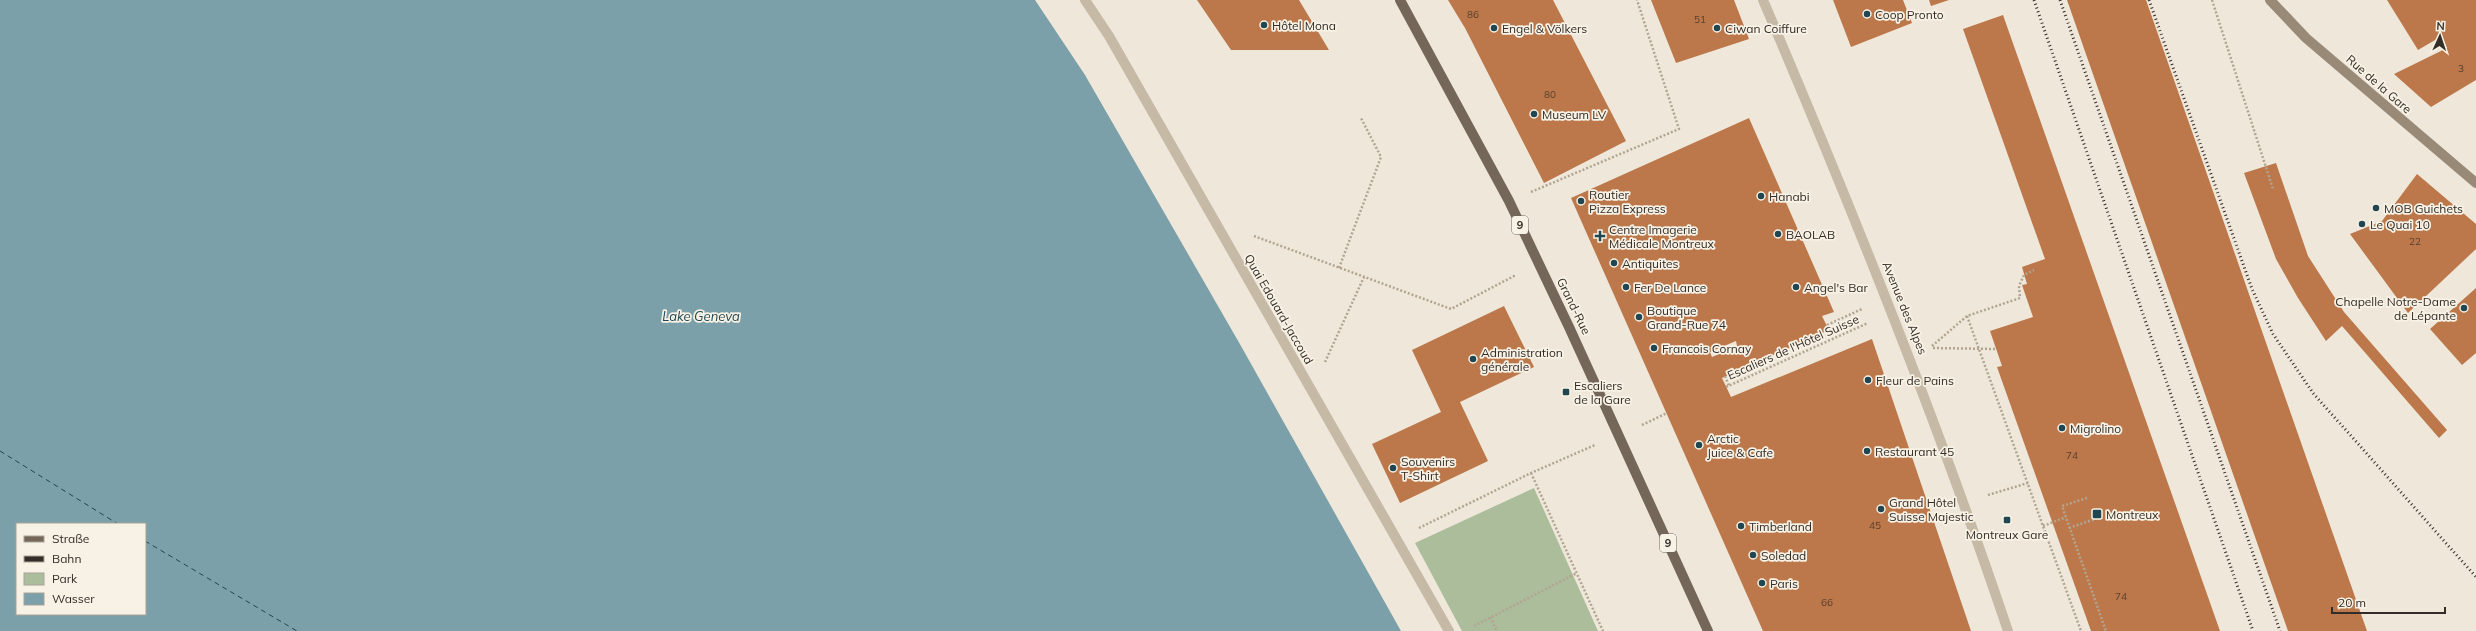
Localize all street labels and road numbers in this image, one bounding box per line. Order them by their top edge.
street label: Rue de la Gare [2343,52,2415,116]
road number: 9 [1512,216,1528,234]
street label: Quai Edouard-Jaccoud [1241,251,1317,367]
street label: Avenue des Alpes [1879,259,1931,357]
street label: Grand-Rue [1554,275,1594,337]
street label: Escaliers de l'Hôtel Suisse [1725,311,1861,383]
road number: 9 [1660,534,1676,552]

